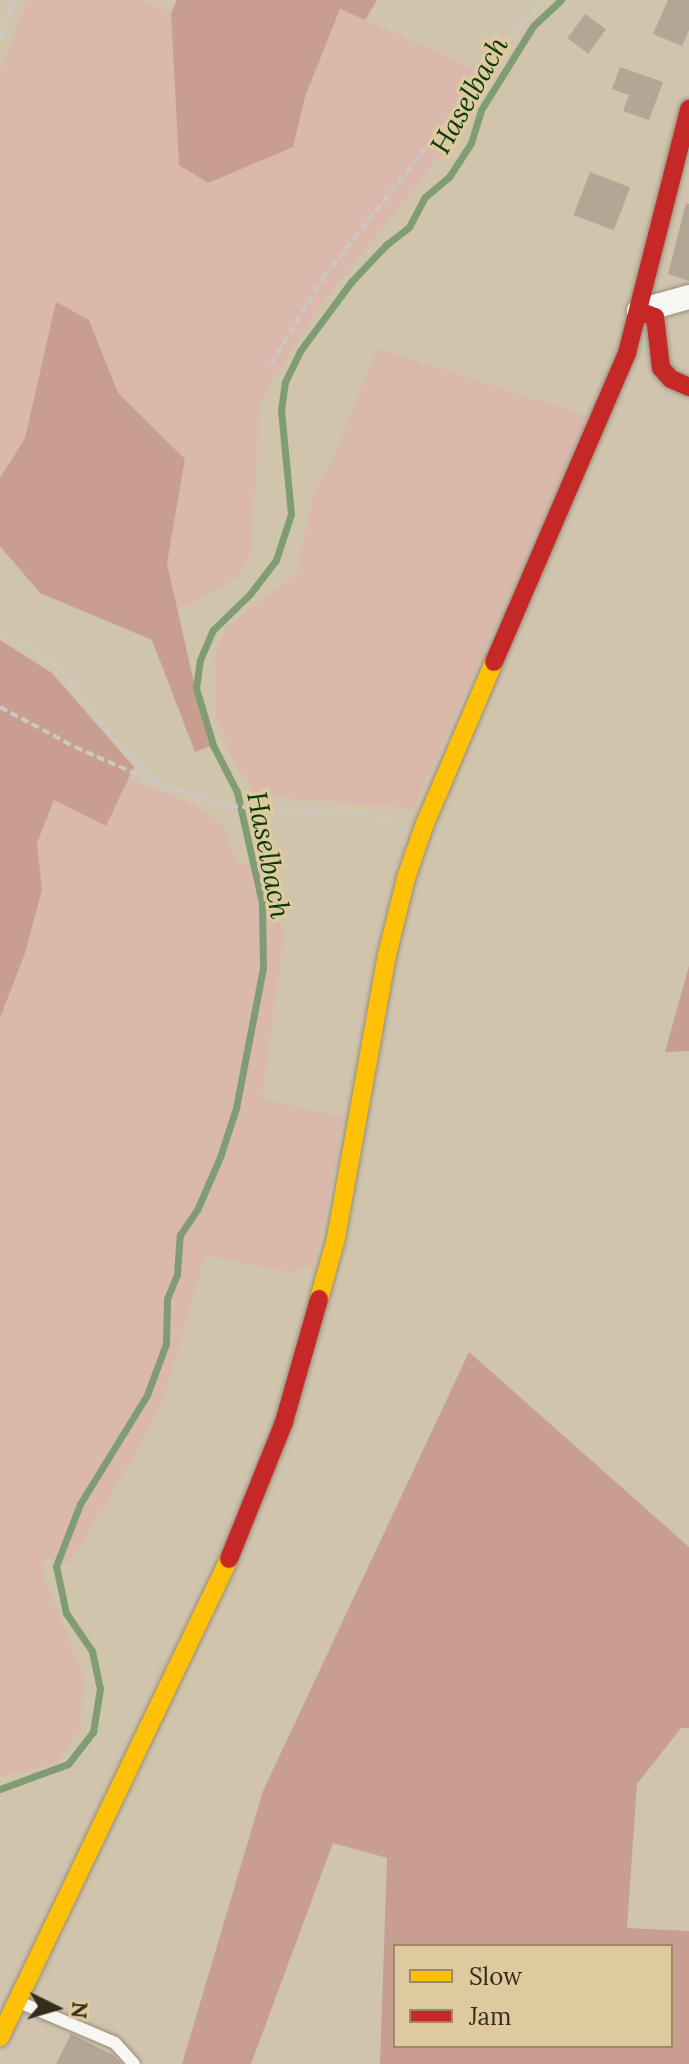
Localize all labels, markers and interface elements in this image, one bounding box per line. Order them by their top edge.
water label: Haselbach [423,31,515,159]
water label: Haselbach [240,789,298,921]
legend [393,1944,673,2048]
text: Slow [469,1961,522,1992]
north arrow [16,1968,96,2048]
text: N [65,2000,95,2020]
text: Jam [469,2001,511,2032]

